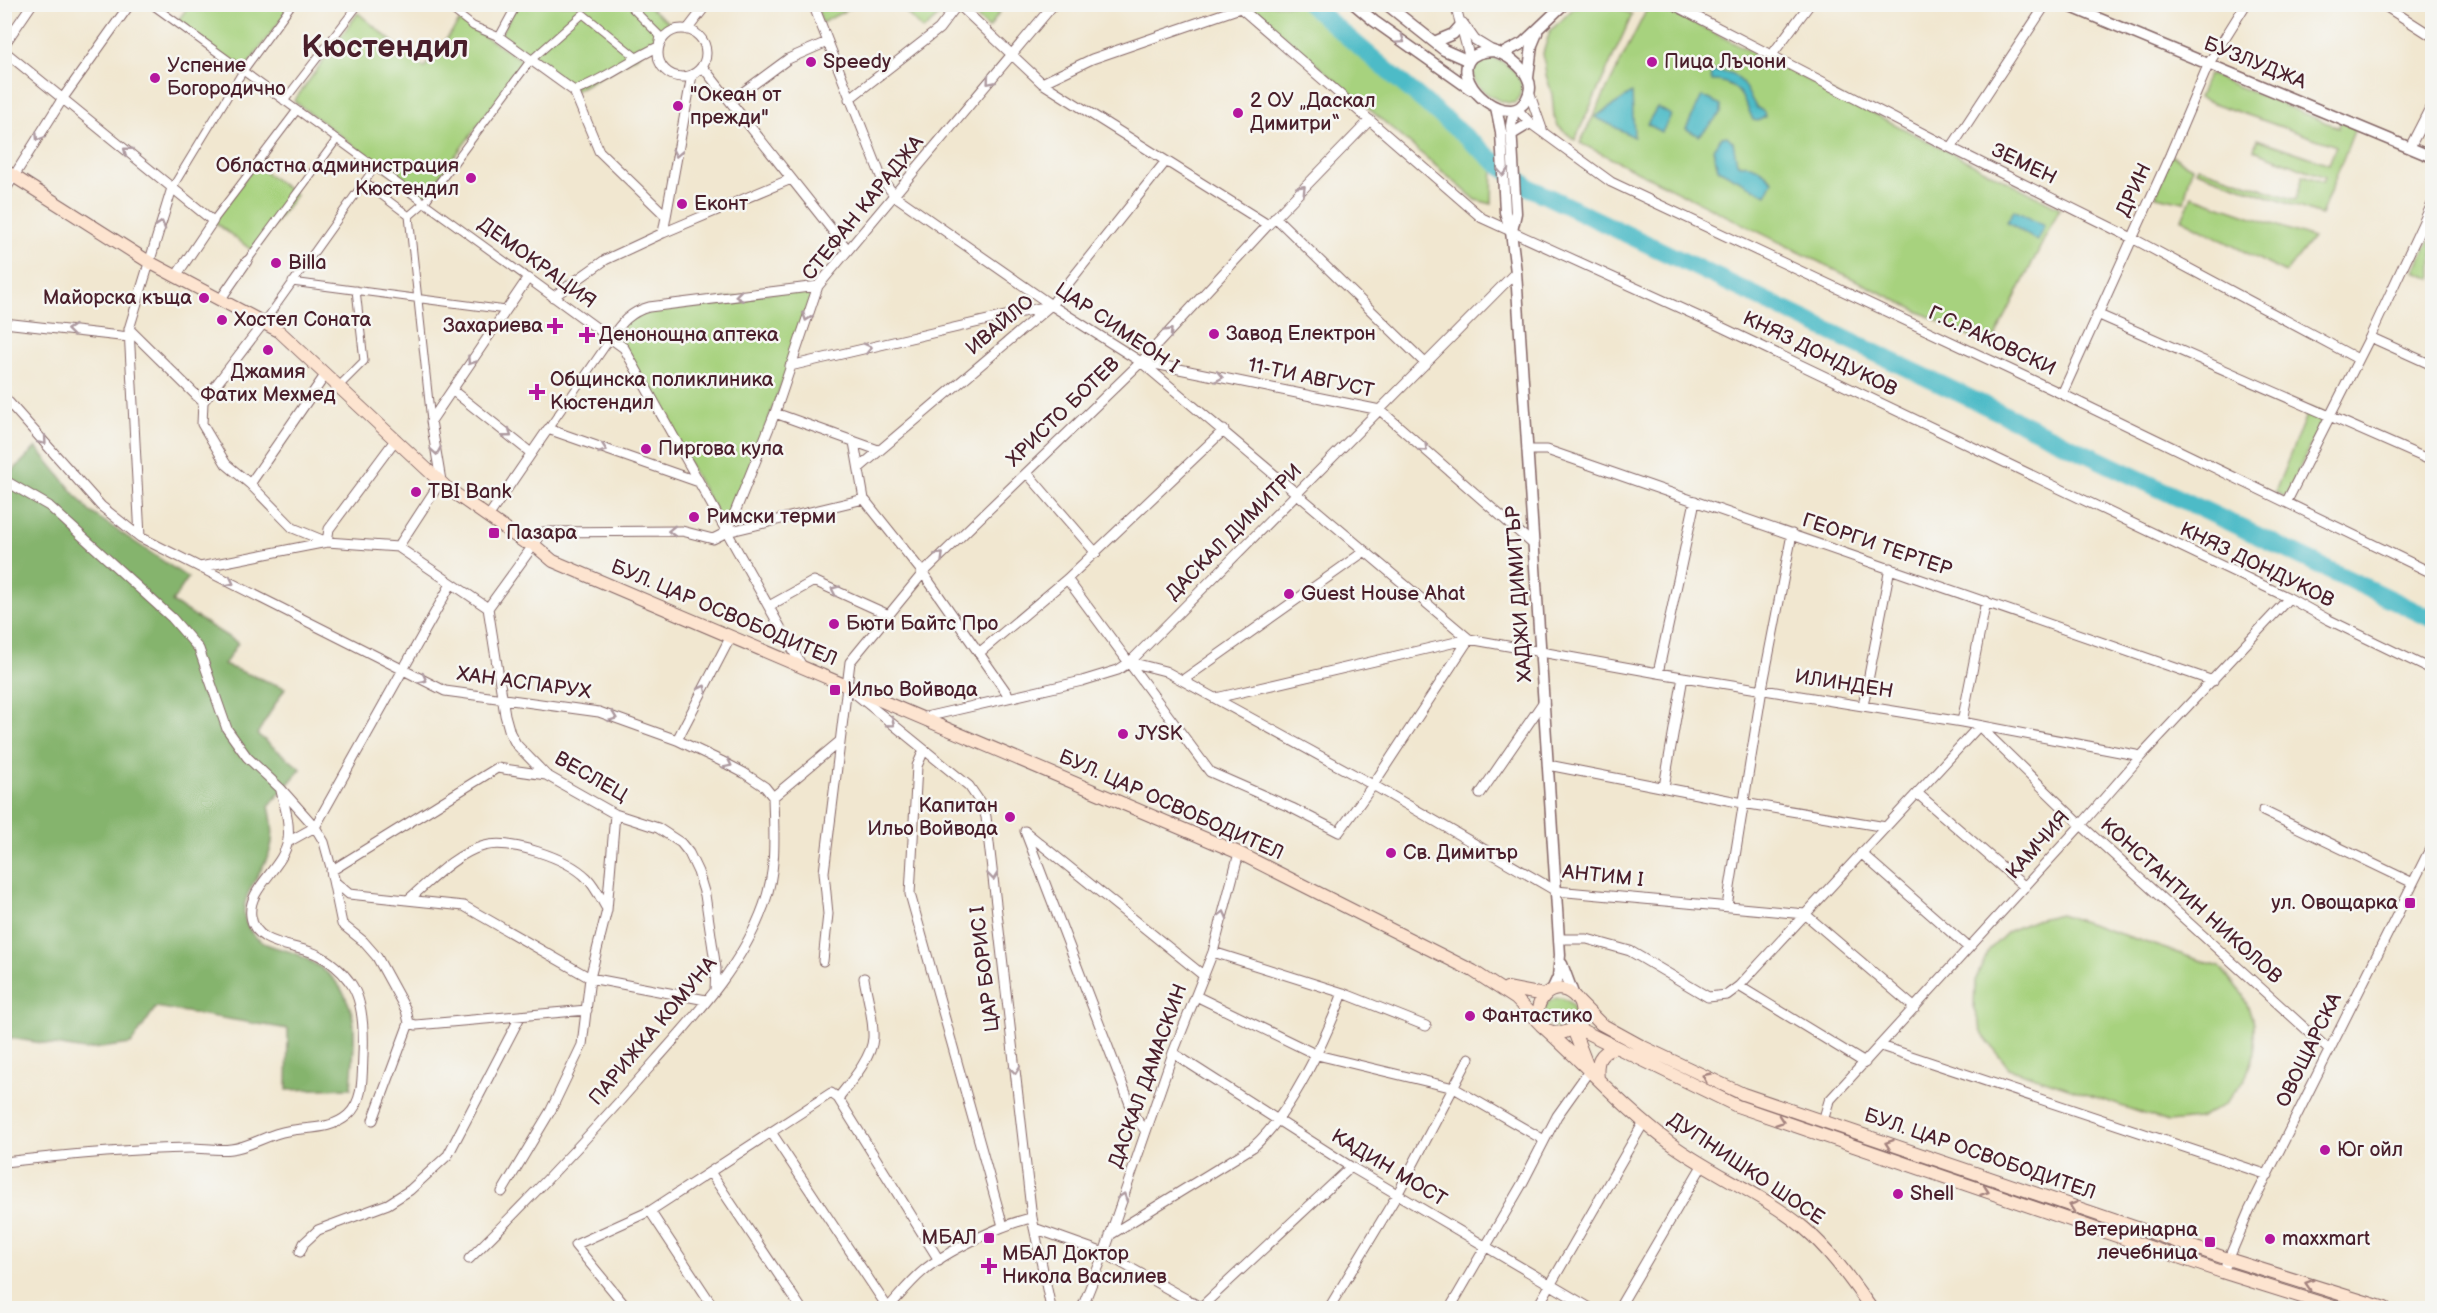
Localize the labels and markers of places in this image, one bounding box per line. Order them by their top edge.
place label: Speedy [823,50,891,74]
place label: Пица Лъчони [1664,50,1786,74]
place label: Успение Богородично [167,54,286,101]
marker: Speedy [804,55,818,69]
marker: Пица Лъчони [1645,55,1659,69]
marker: Успение Богородично [148,71,162,85]
place label: "Океан от прежди" [690,83,782,130]
place label: 2 ОУ „Даскал Димитри“ [1250,89,1376,136]
marker: "Океан от прежди" [671,99,685,113]
marker: 2 ОУ „Даскал Димитри“ [1231,106,1245,120]
place label: Областна администрация Кюстендил [216,154,459,201]
marker: Областна администрация Кюстендил [464,171,478,185]
place label: Еконт [694,192,749,216]
marker: Еконт [675,197,689,211]
place label: Billa [288,251,326,275]
marker: Billa [269,256,283,270]
place label: Майорска къща [43,286,192,310]
marker: Майорска къща [197,291,211,305]
place label: Хостел Соната [234,308,372,332]
marker: Хостел Соната [215,313,229,327]
place label: Захариева [443,314,543,338]
marker: Захариева [548,319,562,333]
place label: Завод Електрон [1226,322,1376,346]
place label: Денонощна аптека [599,323,779,347]
marker: Завод Електрон [1207,327,1221,341]
marker: Денонощна аптека [580,328,594,342]
marker: Джамия Фатих Мехмед [261,343,275,357]
place label: Джамия Фатих Мехмед [200,360,336,407]
place label: Общинска поликлиника Кюстендил [550,368,774,415]
marker: Общинска поликлиника Кюстендил [528,383,546,401]
place label: Пиргова кула [658,437,784,461]
marker: Пиргова кула [639,442,653,456]
place label: TBI Bank [428,480,512,504]
marker: TBI Bank [409,485,423,499]
place label: Римски терми [706,505,836,529]
marker: Римски терми [687,510,701,524]
place label: Пазара [506,521,578,545]
marker: Пазара [487,526,501,540]
place label: Guest House Ahat [1301,582,1465,606]
marker: Guest House Ahat [1282,587,1296,601]
place label: Бюти Байтс Про [846,612,998,636]
marker: Бюти Байтс Про [827,617,841,631]
place label: Ильо Войвода [847,678,978,702]
marker: Ильо Войвода [828,683,842,697]
place label: JYSK [1135,722,1183,746]
marker: JYSK [1116,727,1130,741]
place label: Капитан Ильо Войвода [867,794,998,841]
marker: Капитан Ильо Войвода [1003,810,1017,824]
place label: Св. Димитър [1403,841,1519,865]
marker: Св. Димитър [1384,846,1398,860]
place label: ул. Овощарка [2271,891,2398,915]
marker: ул. Овощарка [2403,896,2417,910]
place label: Фантастико [1482,1004,1592,1028]
marker: Фантастико [1463,1009,1477,1023]
place label: Юг ойл [2337,1138,2403,1162]
marker: Юг ойл [2318,1143,2332,1157]
place label: Shell [1910,1182,1954,1206]
marker: Shell [1891,1187,1905,1201]
place label: Ветеринарна лечебница [2074,1218,2198,1265]
place label: МБАЛ [922,1226,977,1250]
place label: maxxmart [2282,1227,2370,1251]
marker: МБАЛ [982,1231,996,1245]
marker: maxxmart [2263,1232,2277,1246]
marker: Ветеринарна лечебница [2203,1235,2217,1249]
place label: МБАЛ Доктор Никола Василиев [1002,1242,1167,1289]
marker: МБАЛ Доктор Никола Василиев [980,1257,998,1275]

